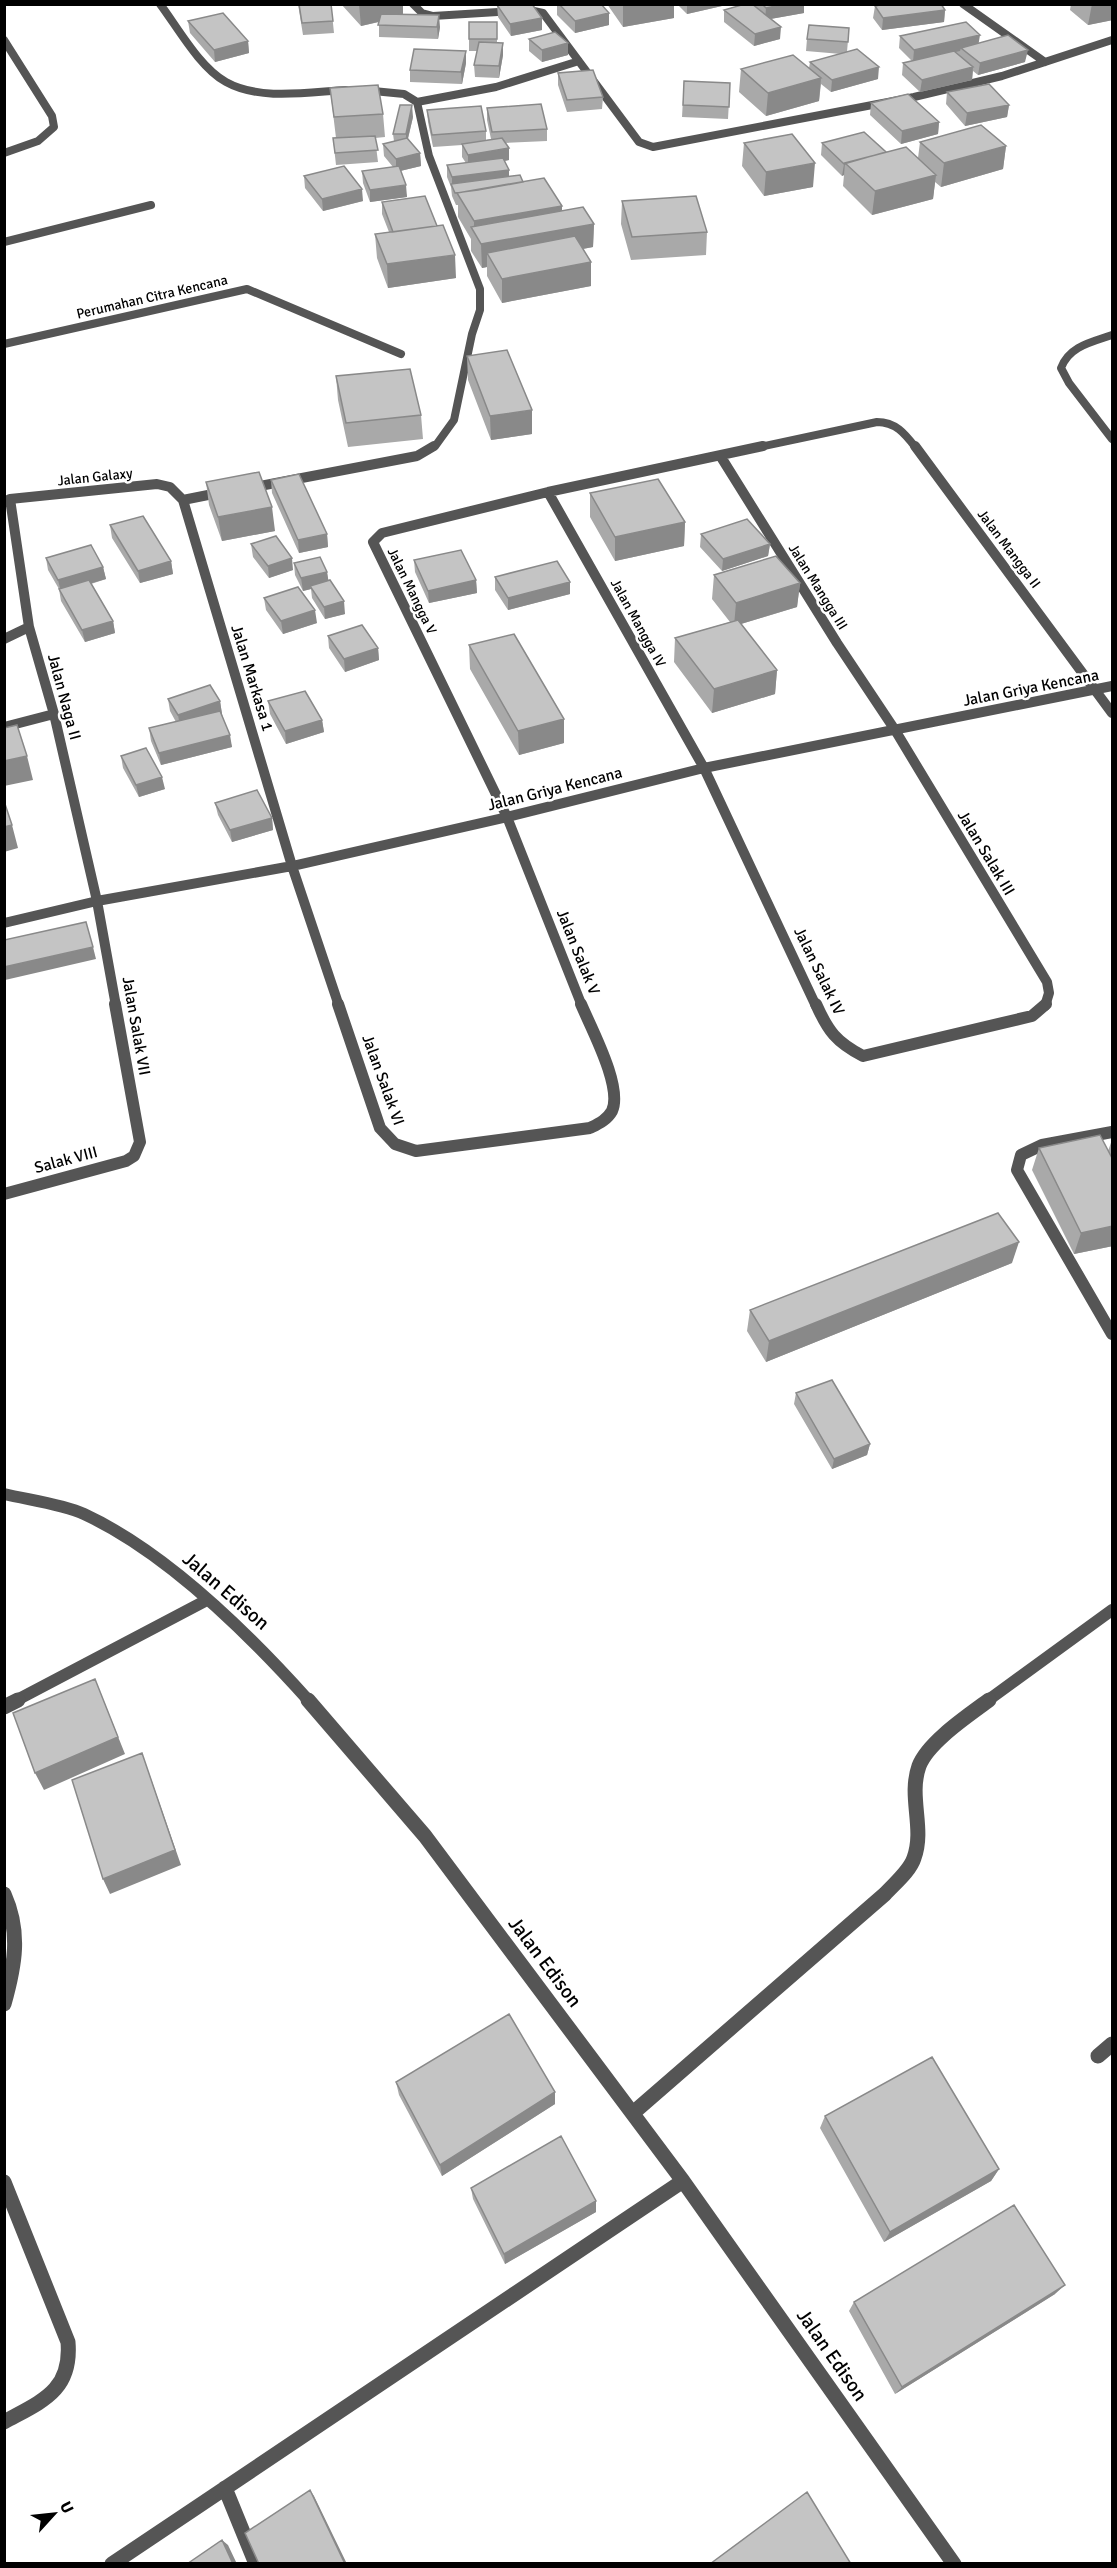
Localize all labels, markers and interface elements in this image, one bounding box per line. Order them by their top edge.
street label: Perumahan Citra Kencana [75,271,229,323]
street label: Jalan Galaxy [57,465,134,489]
street label: Jalan Mangga II [974,506,1044,592]
street label: Jalan Mangga III [785,541,851,633]
street label: Jalan Mangga V [384,545,440,637]
street label: Jalan Mangga IV [607,576,669,670]
street label: Jalan Markasa 1 [226,622,278,734]
street label: Jalan Naga II [43,652,85,742]
street label: Jalan Griya Kencana [961,665,1101,711]
street label: Jalan Griya Kencana [486,763,624,815]
street label: Jalan Salak III [953,807,1019,899]
street label: Jalan Salak V [552,906,604,998]
street label: Jalan Salak IV [789,924,849,1018]
street label: Jalan Salak VII [117,975,155,1077]
street label: Jalan Salak VI [357,1032,409,1128]
street label: Salak VIII [32,1142,100,1178]
street label: Jalan Edison [177,1546,275,1636]
street label: Jalan Edison [503,1912,587,2012]
street label: Jalan Edison [791,2304,873,2406]
north arrow [24,2484,84,2544]
text: U [55,2498,78,2517]

